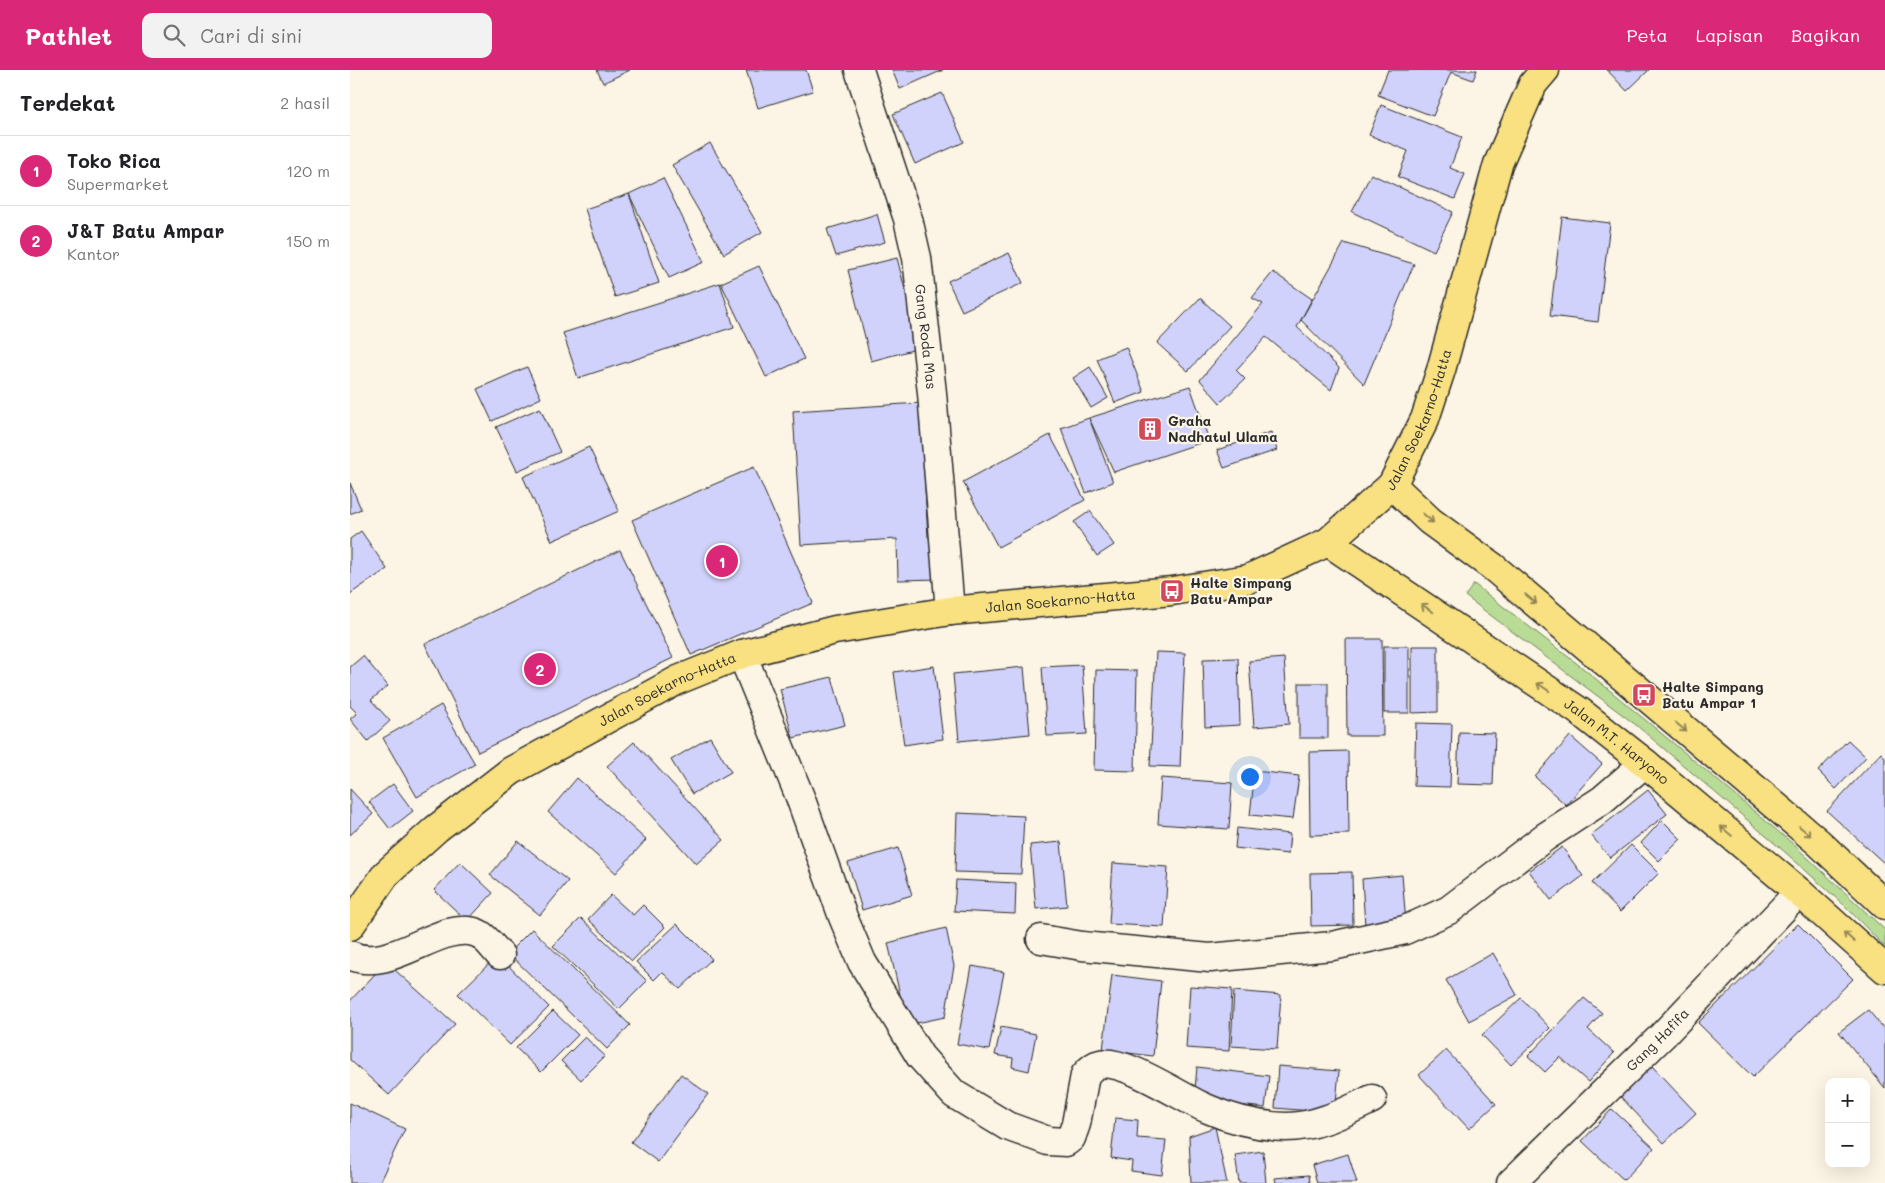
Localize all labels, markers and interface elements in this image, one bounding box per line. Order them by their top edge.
search box [142,13,492,58]
text: Pathlet [25,20,112,51]
icon: search [160,21,188,49]
text: Cari di sini [200,23,302,48]
text: Peta [1626,23,1668,47]
text: Lapisan [1696,23,1763,47]
text: Bagikan [1791,23,1860,47]
text: Terdekat [20,89,115,116]
text: 2 hasil [280,92,330,113]
text: Toko Rica [67,148,161,173]
text: 1 [32,160,40,181]
text: 120 m [286,160,330,181]
text: Supermarket [67,173,169,194]
text: J&T Batu Ampar [67,218,224,243]
text: 2 [32,230,40,251]
text: 150 m [286,230,330,251]
text: Kantor [67,243,120,264]
street label: Gang Roda Mas [911,283,942,390]
street label: Jalan Soekarno-Hatta [1382,347,1455,495]
place label: Graha Nadhatul Ulama [1168,411,1278,446]
building icon: Graha Nadhatul Ulama [1137,416,1163,442]
one-way arrow [1421,512,1434,524]
pin: 1 [706,542,738,580]
place label: Halte Simpang Batu Ampar [1190,573,1292,608]
bus stop icon: Halte Simpang Batu Ampar [1159,578,1185,604]
street label: Jalan Soekarno-Hatta [984,584,1136,617]
one-way arrow [1524,593,1537,605]
one-way arrow [1420,603,1434,613]
street label: Jalan Soekarno-Hatta [595,647,739,730]
pin: 2 [524,650,556,688]
place label: Halte Simpang Batu Ampar 1 [1662,677,1764,712]
one-way arrow [1537,682,1551,692]
bus stop icon: Halte Simpang Batu Ampar 1 [1631,682,1657,708]
street label: Jalan M.T. Haryono [1561,694,1673,788]
one-way arrow [1674,721,1687,732]
your location [1237,764,1263,790]
one-way arrow [1719,825,1732,836]
one-way arrow [1799,826,1812,837]
one-way arrow [1842,931,1855,943]
street label: Gang Hafifa [1621,1004,1693,1075]
map controls [1825,1078,1870,1168]
button: + [1825,1078,1870,1123]
button: − [1825,1123,1870,1168]

